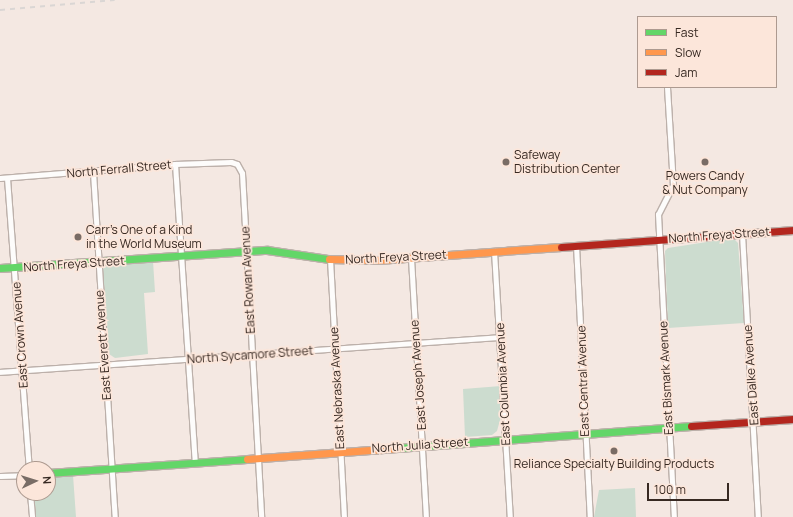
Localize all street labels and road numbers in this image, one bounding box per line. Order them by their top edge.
street label: North Ferrall Street [66,157,172,181]
street label: North Freya Street [668,224,770,246]
street label: East Rowan Avenue [238,226,258,334]
street label: North Freya Street [345,247,447,267]
street label: North Freya Street [23,253,125,275]
street label: East Crown Avenue [9,281,31,389]
street label: East Everett Avenue [92,289,114,401]
street label: East Joseph Avenue [407,319,429,431]
street label: East Bismark Avenue [656,321,676,435]
street label: East Columbia Avenue [493,322,513,446]
street label: East Dalke Avenue [740,324,762,426]
street label: East Central Avenue [574,325,592,437]
street label: East Nebraska Avenue [327,326,347,450]
street label: North Sycamore Street [186,343,314,367]
street label: North Julia Street [371,434,469,456]

